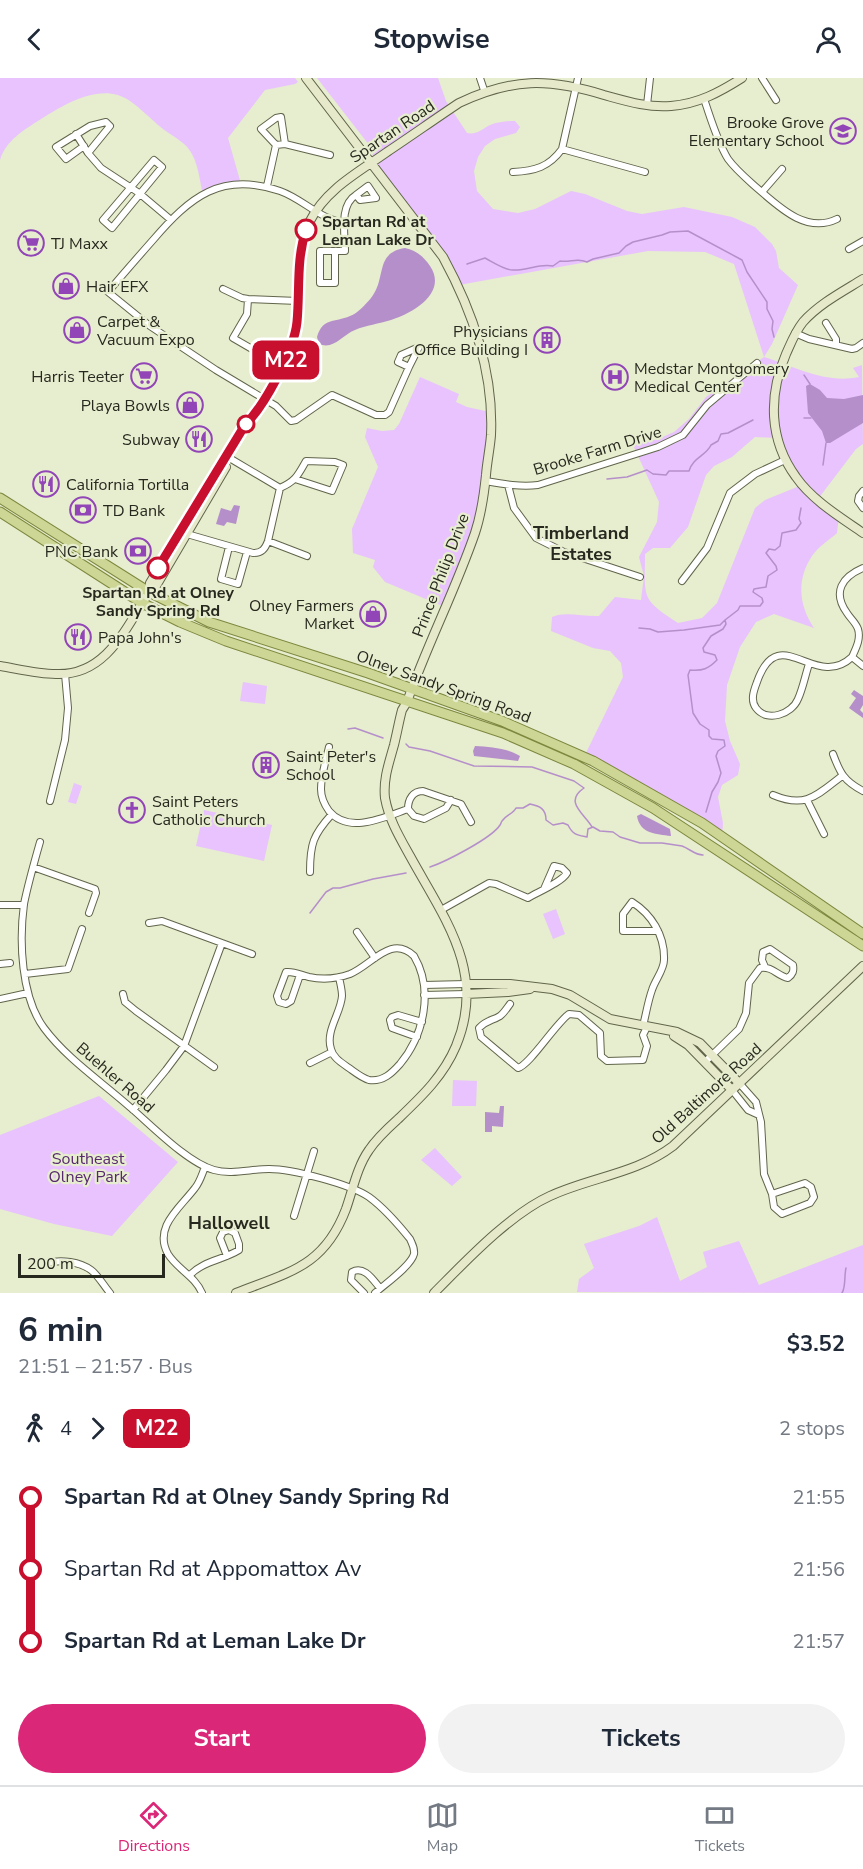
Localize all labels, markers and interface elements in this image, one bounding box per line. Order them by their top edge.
text: Stopwise [373,21,490,58]
icon: back [18,23,51,56]
icon: person [812,23,845,56]
street label: Spartan Road [346,95,439,168]
place label: Brooke Grove Elementary School [689,112,824,152]
school or university icon: Brooke Grove Elementary School [828,116,858,146]
place label: Spartan Rd at Leman Lake Dr [322,211,434,251]
marker: Spartan Rd at Leman Lake Dr [295,219,317,241]
supermarket icon: TJ Maxx [16,228,46,258]
place label: TJ Maxx [51,233,109,255]
shop icon: Hair EFX [51,271,81,301]
place label: Hair EFX [86,276,149,298]
place label: Carpet & Vacuum Expo [96,311,195,351]
shop icon: Carpet & Vacuum Expo [62,315,92,345]
place label: Physicians Office Building I [414,321,528,361]
building icon: Physicians Office Building I [532,325,562,355]
line badge: M22 [252,340,320,380]
text: M22 [264,346,308,374]
place label: Medstar Montgomery Medical Center [634,358,790,398]
supermarket icon: Harris Teeter [129,361,159,391]
hospital icon: Medstar Montgomery Medical Center [600,362,630,392]
place label: Harris Teeter [31,366,124,388]
shop icon: Playa Bowls [175,390,205,420]
place label: Playa Bowls [81,395,170,417]
unlabelled marker [237,415,255,433]
street label: Brooke Farm Drive [530,421,664,481]
restaurant icon: Subway [184,424,214,454]
place label: Subway [122,429,181,451]
restaurant icon: California Tortilla [31,469,61,499]
place label: California Tortilla [66,474,189,496]
bank icon: TD Bank [68,495,98,525]
place label: TD Bank [103,500,166,522]
street label: Prince Philip Drive [407,510,475,641]
district label: Timberland Estates [533,521,629,566]
bank icon: PNC Bank [123,536,153,566]
place label: PNC Bank [45,541,119,563]
marker: Spartan Rd at Olney Sandy Spring Rd [147,557,169,579]
place label: Spartan Rd at Olney Sandy Spring Rd [82,582,234,622]
place label: Olney Farmers Market [249,595,354,635]
shop icon: Olney Farmers Market [358,599,388,629]
restaurant icon: Papa John's [63,622,93,652]
place label: Papa John's [98,627,182,649]
street label: Olney Sandy Spring Road [353,645,534,729]
place label: Saint Peter's School [286,746,376,786]
building icon: Saint Peter's School [251,750,281,780]
place label: Saint Peters Catholic Church [152,791,266,831]
church icon: Saint Peters Catholic Church [117,795,147,825]
street label: Buehler Road [71,1037,159,1118]
street label: Old Baltimore Road [647,1038,767,1149]
park label: Southeast Olney Park [49,1148,128,1188]
district label: Hallowell [188,1211,270,1235]
scale bar [18,1251,165,1278]
text: 200 m [27,1253,74,1275]
text: 6 min [18,1308,103,1353]
text: $3.52 [787,1329,845,1359]
text: 21:51 – 21:57 · Bus [18,1353,193,1380]
icon: walk [18,1412,51,1445]
icon: forward [81,1412,114,1445]
text: M22 [135,1414,178,1442]
text: 4 [60,1415,72,1442]
text: 2 stops [779,1415,845,1442]
text: Spartan Rd at Olney Sandy Spring Rd [64,1482,449,1512]
text: 21:55 [792,1484,845,1511]
text: Spartan Rd at Appomattox Av [64,1554,361,1584]
text: 21:56 [792,1556,845,1583]
text: Spartan Rd at Leman Lake Dr [64,1626,366,1656]
text: 21:57 [792,1628,845,1655]
button: Start [18,1704,426,1773]
button: Tickets [438,1704,845,1773]
tab: Directions [118,1799,190,1857]
tab: Map [426,1799,459,1857]
tab: Tickets [695,1799,745,1857]

